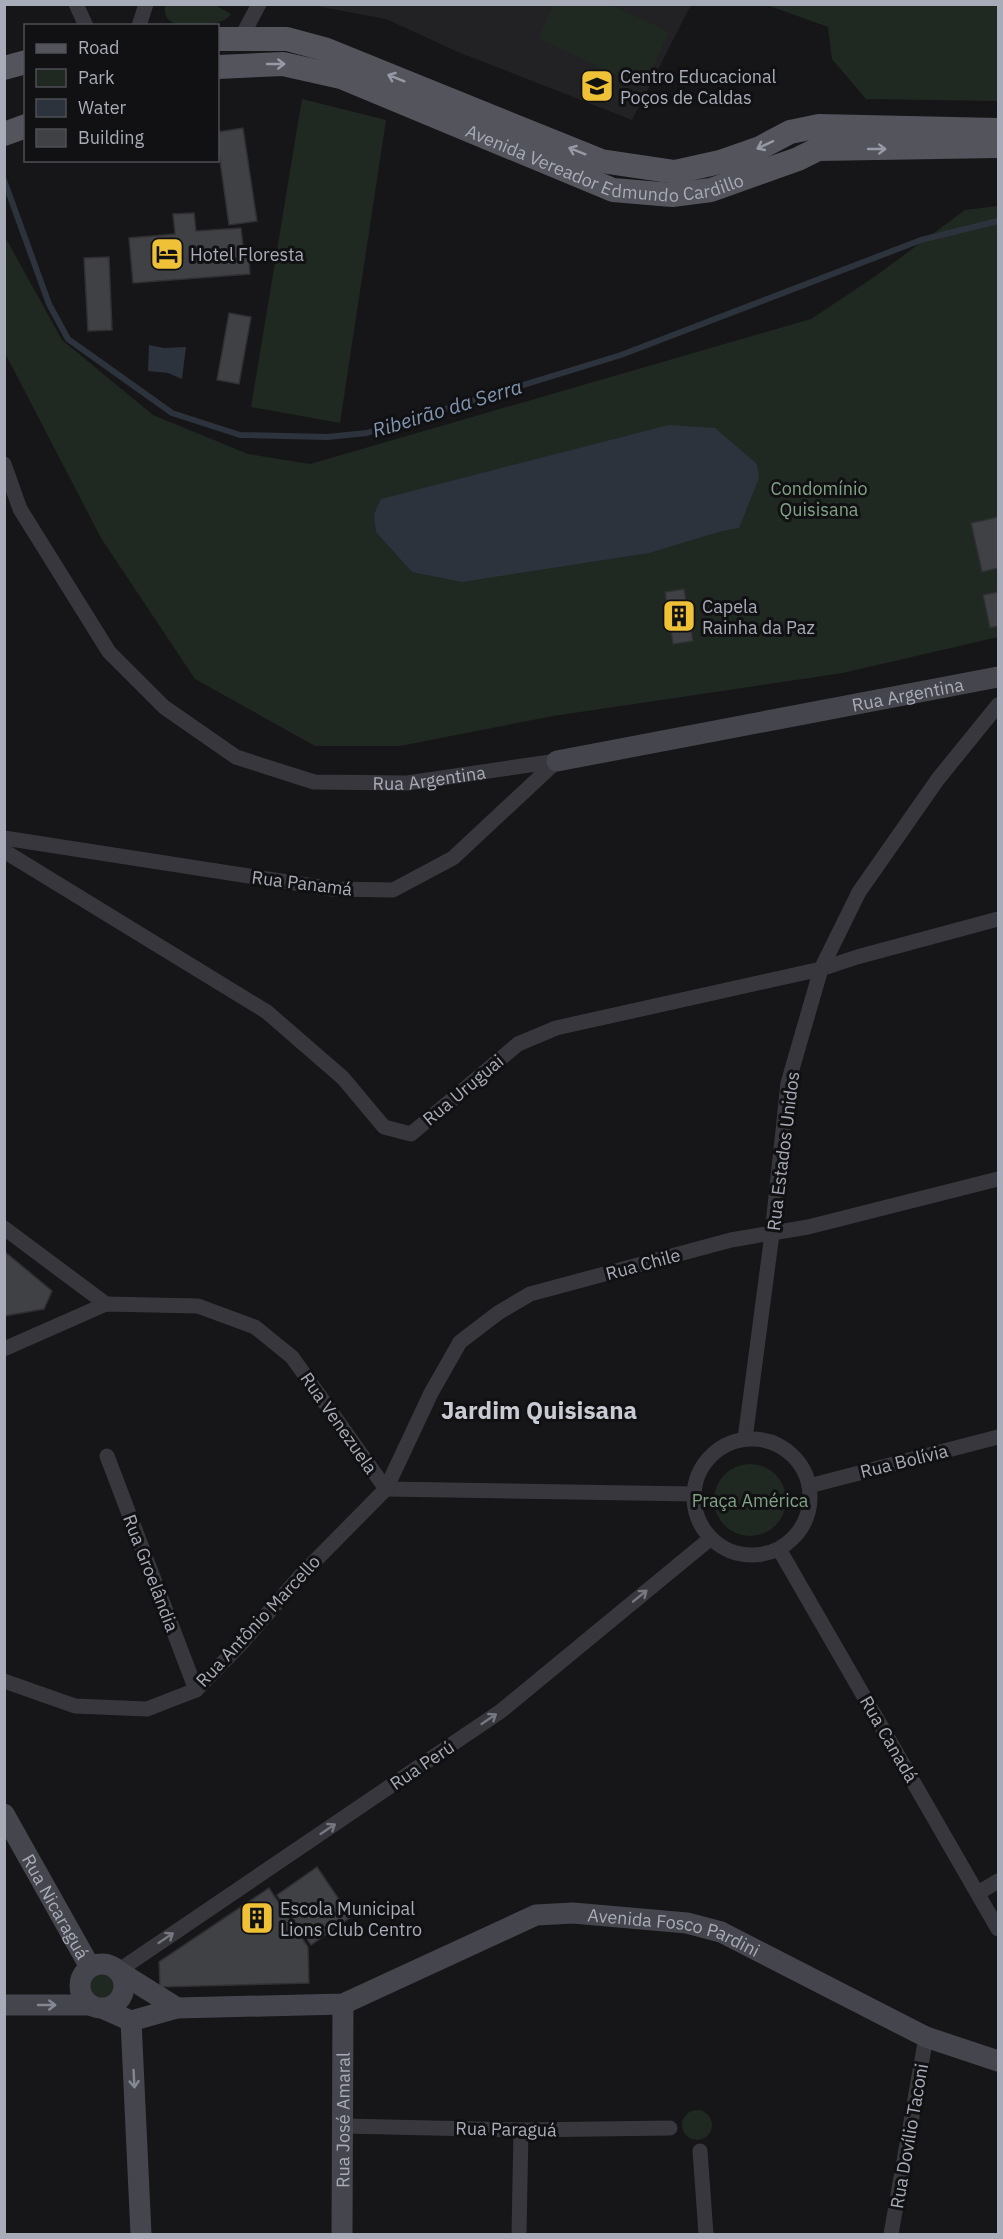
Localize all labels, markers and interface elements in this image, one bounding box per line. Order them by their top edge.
legend [24,24,219,162]
text: Road [78,36,119,59]
one-way arrow [265,58,285,70]
place label: Centro Educacional Poços de Caldas [620,65,777,109]
text: Park [78,66,115,89]
school or university icon: Centro Educacional Poços de Caldas [579,68,615,104]
one-way arrow [387,72,405,83]
text: Water [78,96,127,119]
street label: Avenida Vereador Edmundo Cardillo [462,119,747,207]
text: Building [78,126,145,149]
one-way arrow [756,140,774,152]
one-way arrow [866,143,886,155]
one-way arrow [568,145,586,156]
hotel icon: Hotel Floresta [149,236,185,272]
place label: Hotel Floresta [190,243,304,266]
water label: Ribeirão da Serra [369,372,525,444]
park label: Condomínio Quisisana [770,477,868,521]
place label: Capela Rainha da Paz [702,595,815,639]
building icon: Capela Rainha da Paz [661,598,697,634]
street label: Rua Argentina [850,672,966,716]
street label: Rua Argentina [373,760,487,795]
street label: Rua Panamá [250,865,354,901]
street label: Rua Uruguai [418,1050,508,1130]
street label: Rua Estados Unidos [762,1070,804,1232]
street label: Rua Chile [603,1243,683,1285]
street label: Rua Venezuela [295,1368,383,1479]
district label: Jardim Quisisana [441,1394,637,1426]
street label: Rua Bolívia [858,1439,951,1483]
park label: Praça América [692,1489,809,1512]
street label: Rua Groelândia [118,1511,184,1635]
street label: Rua Antônio Marcello [191,1550,325,1692]
one-way arrow [632,1589,647,1603]
street label: Rua Canadá [855,1692,923,1787]
one-way arrow [480,1713,496,1725]
street label: Rua Perú [385,1735,459,1795]
one-way arrow [319,1822,336,1835]
street label: Rua Nicaraguá [17,1850,95,1963]
place label: Escola Municipal Lions Club Centro [280,1897,422,1941]
building icon: Escola Municipal Lions Club Centro [239,1900,275,1936]
street label: Avenida Fosco Pardini [587,1903,764,1962]
one-way arrow [158,1932,174,1944]
one-way arrow [37,1999,57,2011]
street label: Rua José Amaral [331,2052,354,2188]
street label: Rua Dovílio Taconi [885,2062,933,2210]
one-way arrow [128,2069,139,2089]
street label: Rua Paraguá [455,2117,557,2141]

